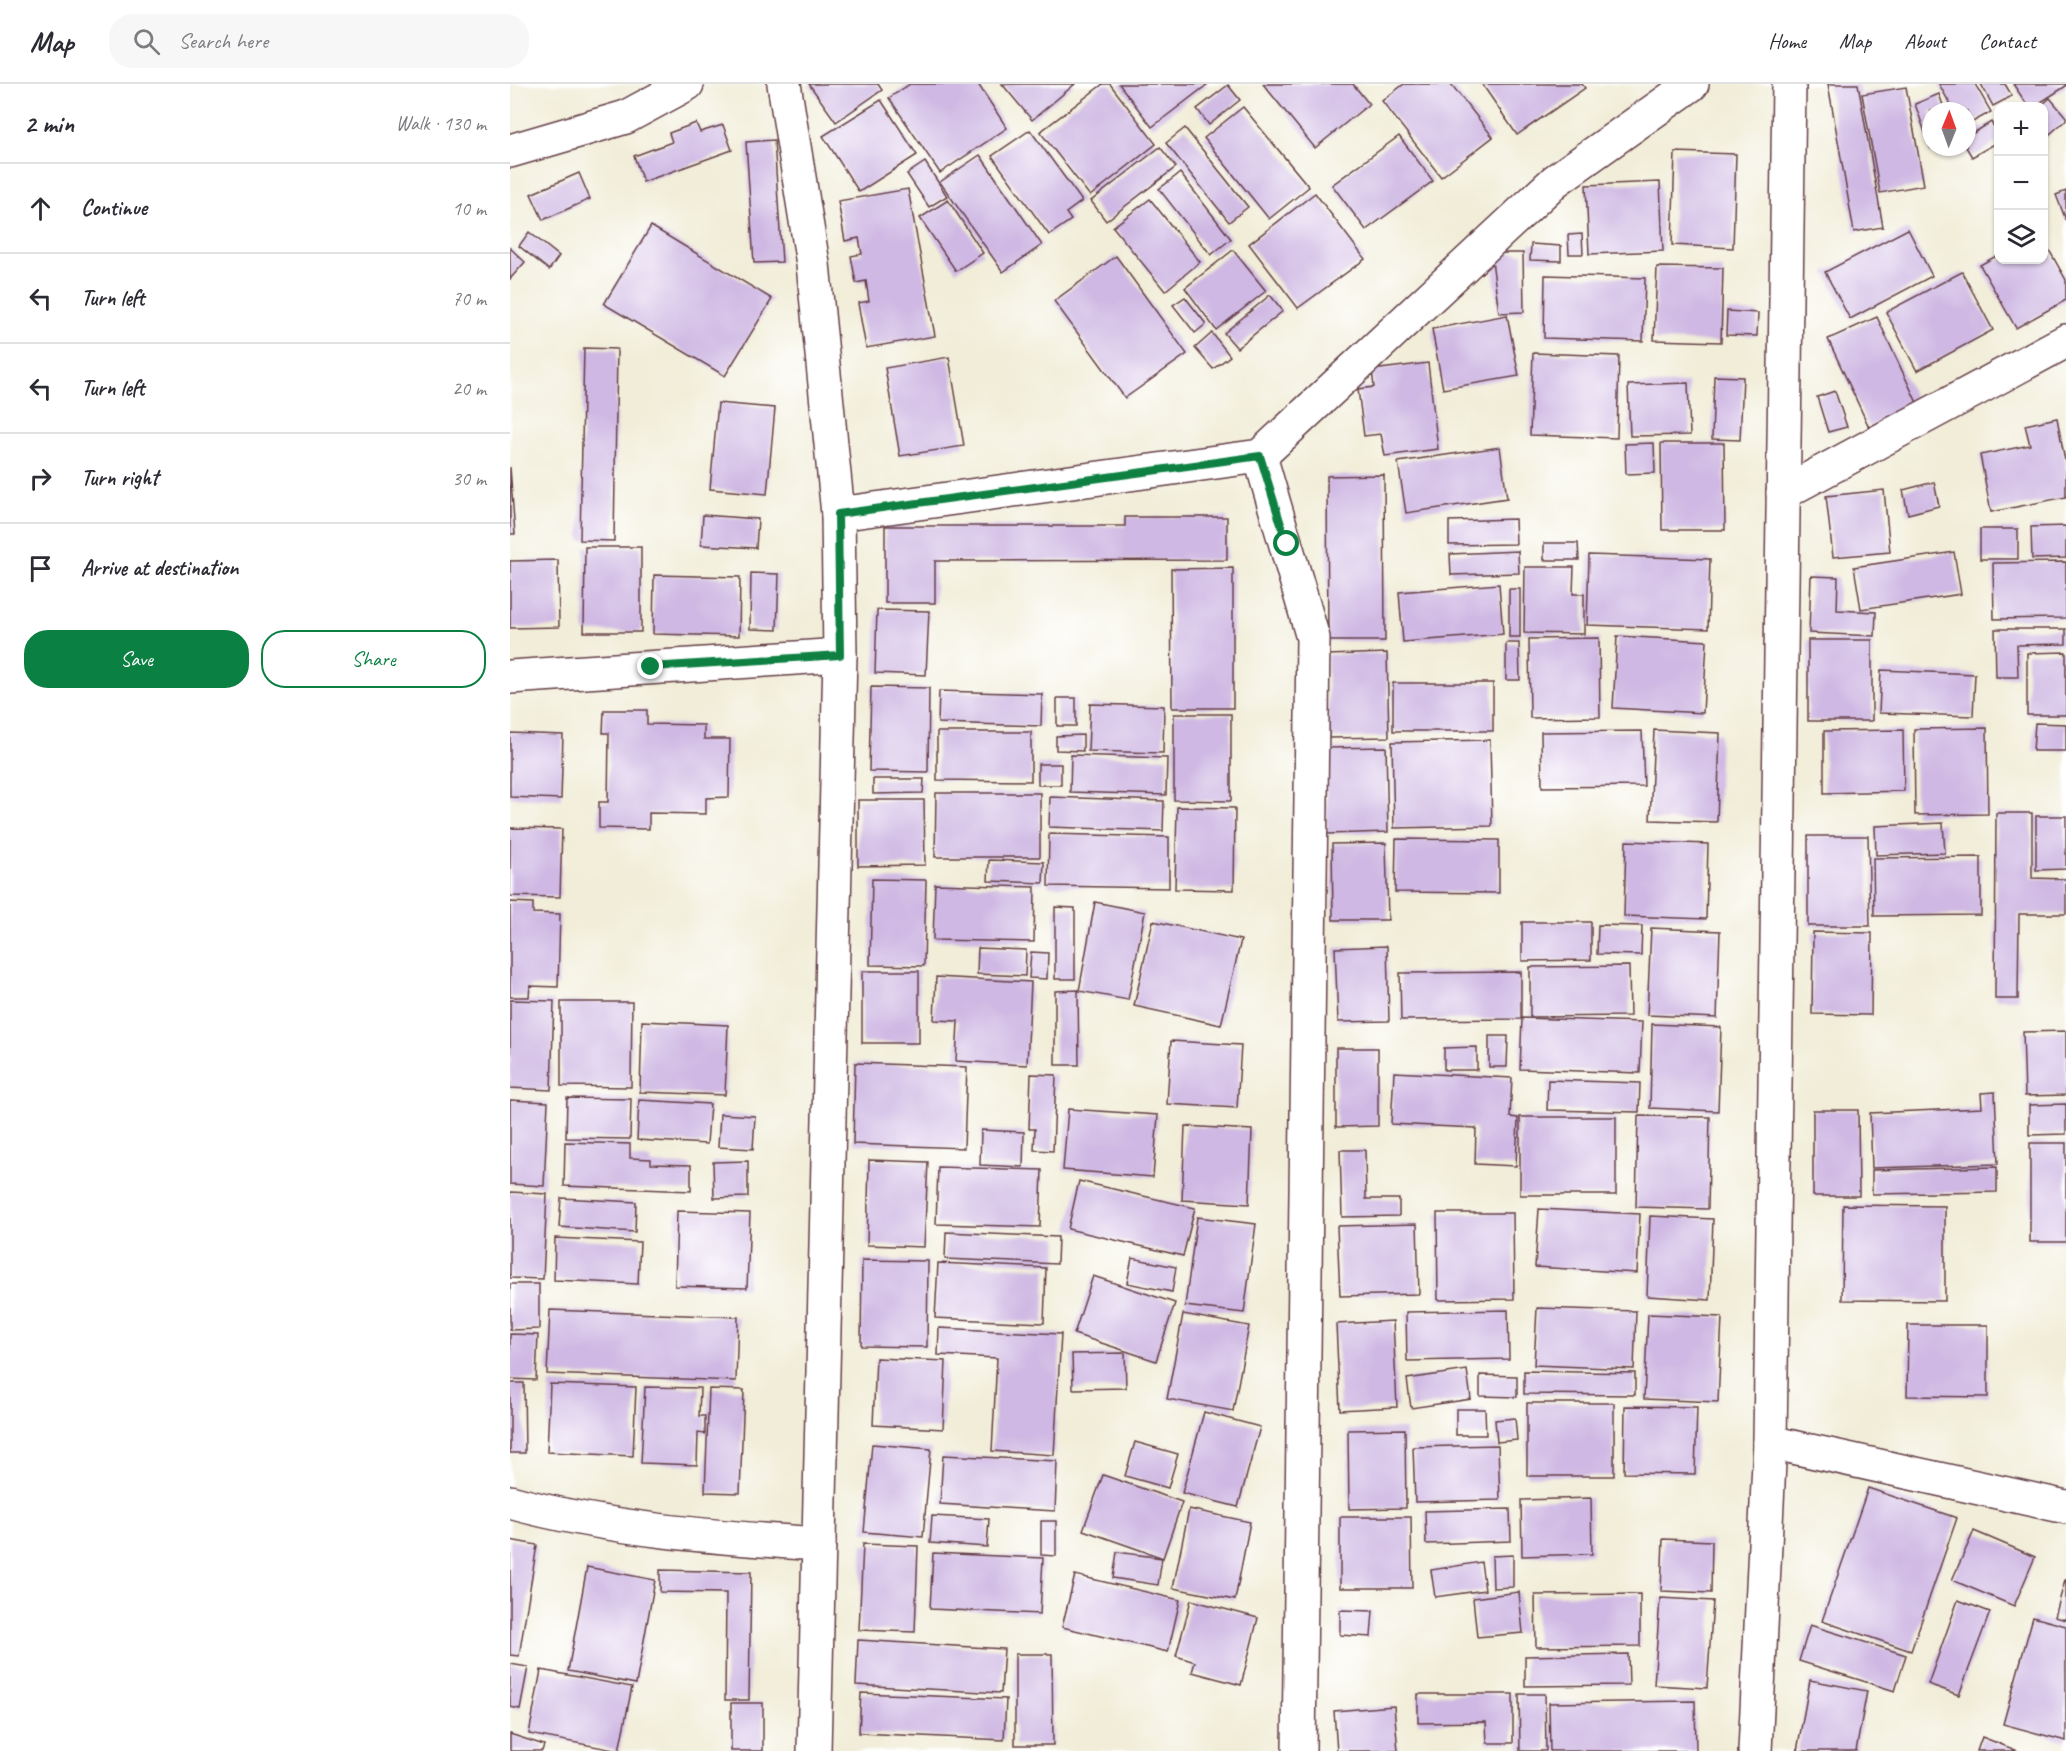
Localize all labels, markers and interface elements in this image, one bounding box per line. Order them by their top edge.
search box [109,14,529,68]
text: Map [30,24,73,59]
icon: search [130,25,163,58]
text: Search here [178,27,268,55]
text: Home [1768,28,1806,54]
text: Map [1839,28,1871,54]
text: About [1904,28,1946,54]
text: Contact [1979,28,2036,54]
north arrow [1922,102,1976,156]
map controls [1994,102,2048,264]
button: + [1994,102,2048,156]
text: 2 min [24,107,74,140]
text: Walk · 130 m [396,111,486,136]
button: − [1994,156,2048,210]
icon: ahead [24,192,57,225]
text: Continue [81,194,147,222]
text: 10 m [452,196,486,221]
button: layers [1994,210,2048,264]
icon: left [24,282,57,315]
text: Turn left [81,284,145,312]
text: 70 m [452,286,486,311]
icon: left [24,372,57,405]
text: Turn left [81,374,145,402]
text: 20 m [452,376,486,401]
icon: right [24,462,57,495]
text: Turn right [81,464,158,492]
text: 30 m [452,466,486,491]
route start [1273,530,1299,556]
icon: arrive [24,552,57,585]
text: Arrive at destination [81,554,238,582]
button: Save [24,630,249,688]
button: Share [261,630,486,688]
route end [637,653,663,679]

